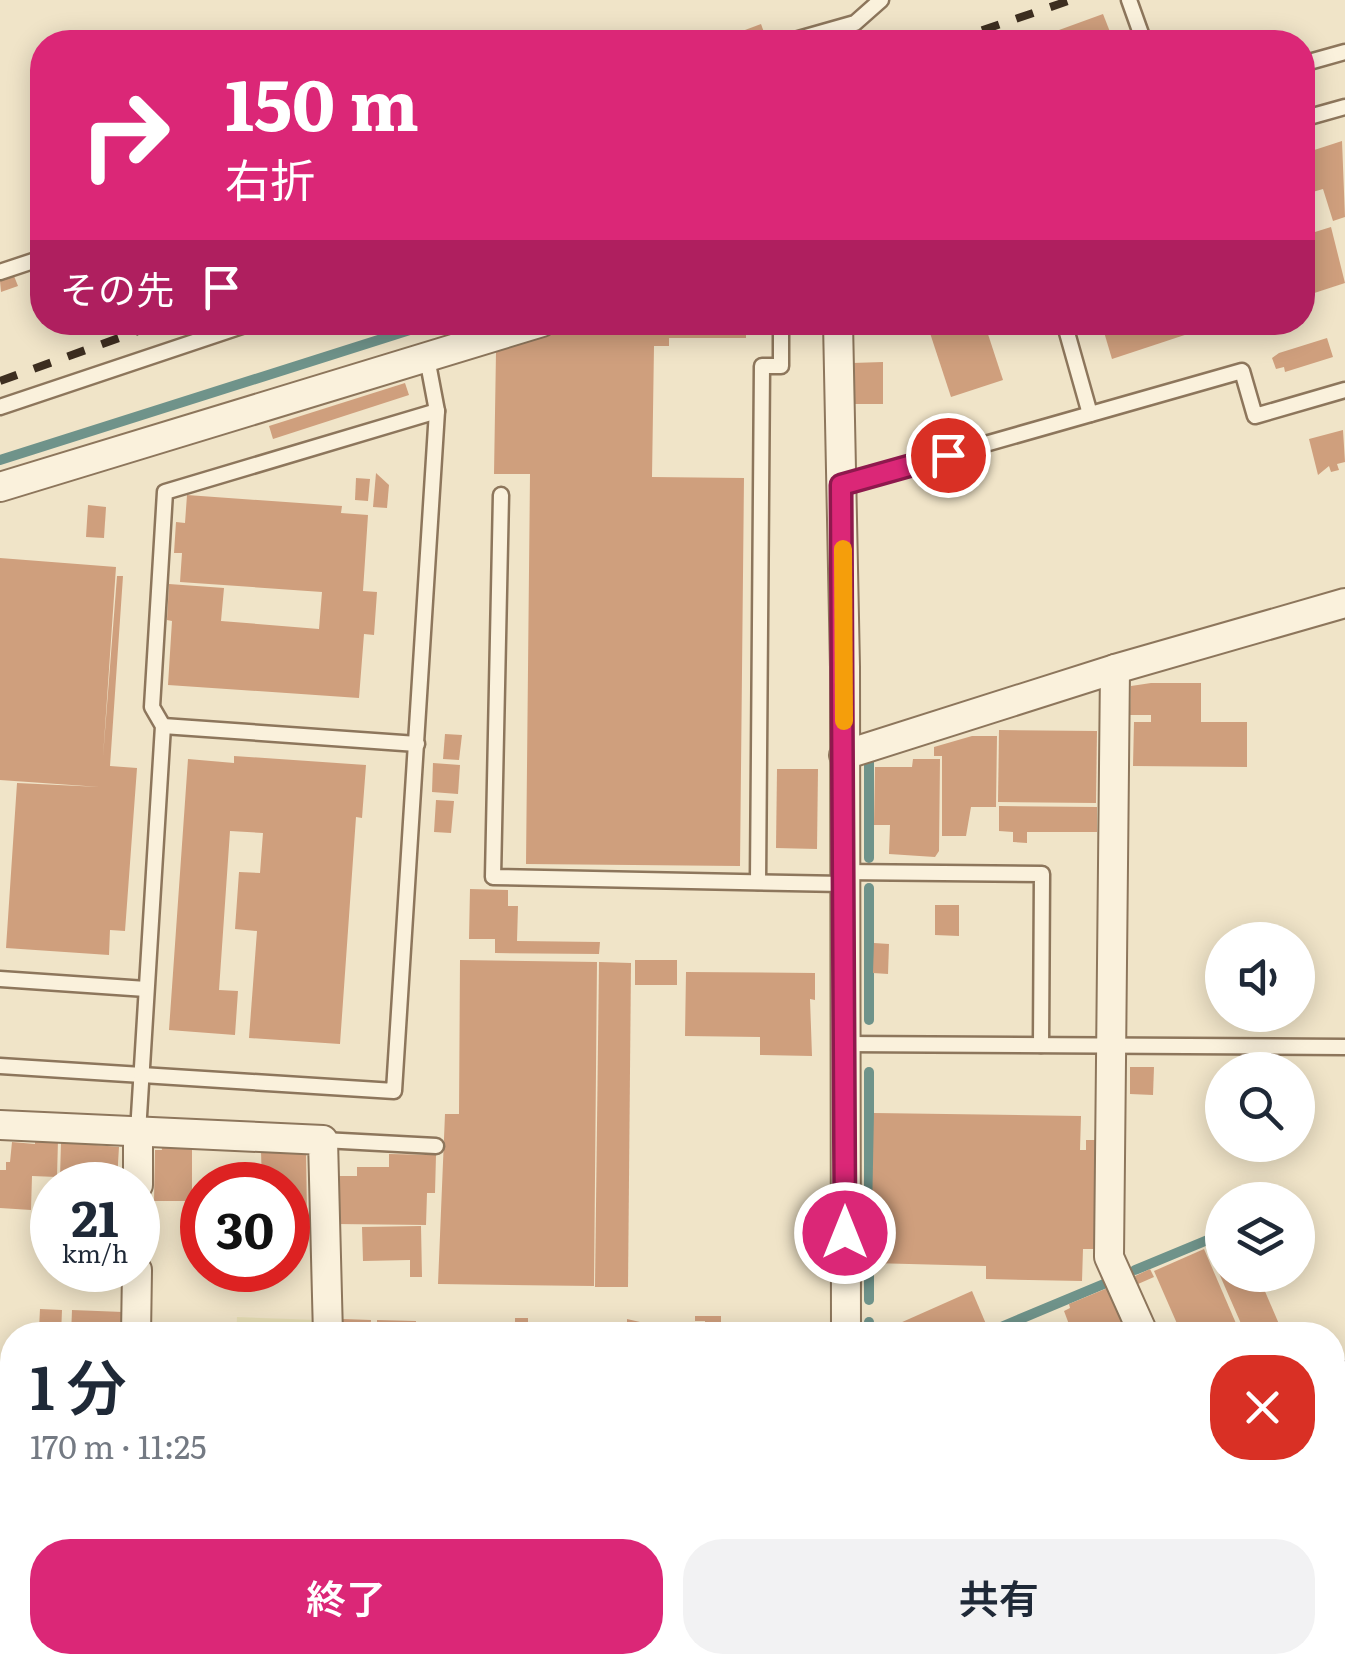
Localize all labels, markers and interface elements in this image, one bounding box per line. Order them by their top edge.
text: 150 m [225,49,419,153]
icon: right [60,70,190,200]
text: 右折 [225,144,315,211]
text: その先 [60,259,174,316]
icon: arrive [194,260,249,315]
pin [906,413,991,498]
icon: arrive [921,428,976,483]
map controls [1205,922,1315,1292]
button: sound [1205,922,1315,1032]
button: search [1205,1052,1315,1162]
speed limit sign: 30 [180,1162,310,1292]
text: 21 [71,1178,119,1252]
position arrow [793,1181,897,1285]
button: layers [1205,1182,1315,1292]
text: km/h [62,1234,128,1271]
text: 1 分 [30,1339,127,1428]
button: close [1210,1355,1315,1460]
text: 170 m · 11:25 [30,1421,207,1469]
button: 終了 [30,1539,663,1654]
button: 共有 [683,1539,1315,1654]

